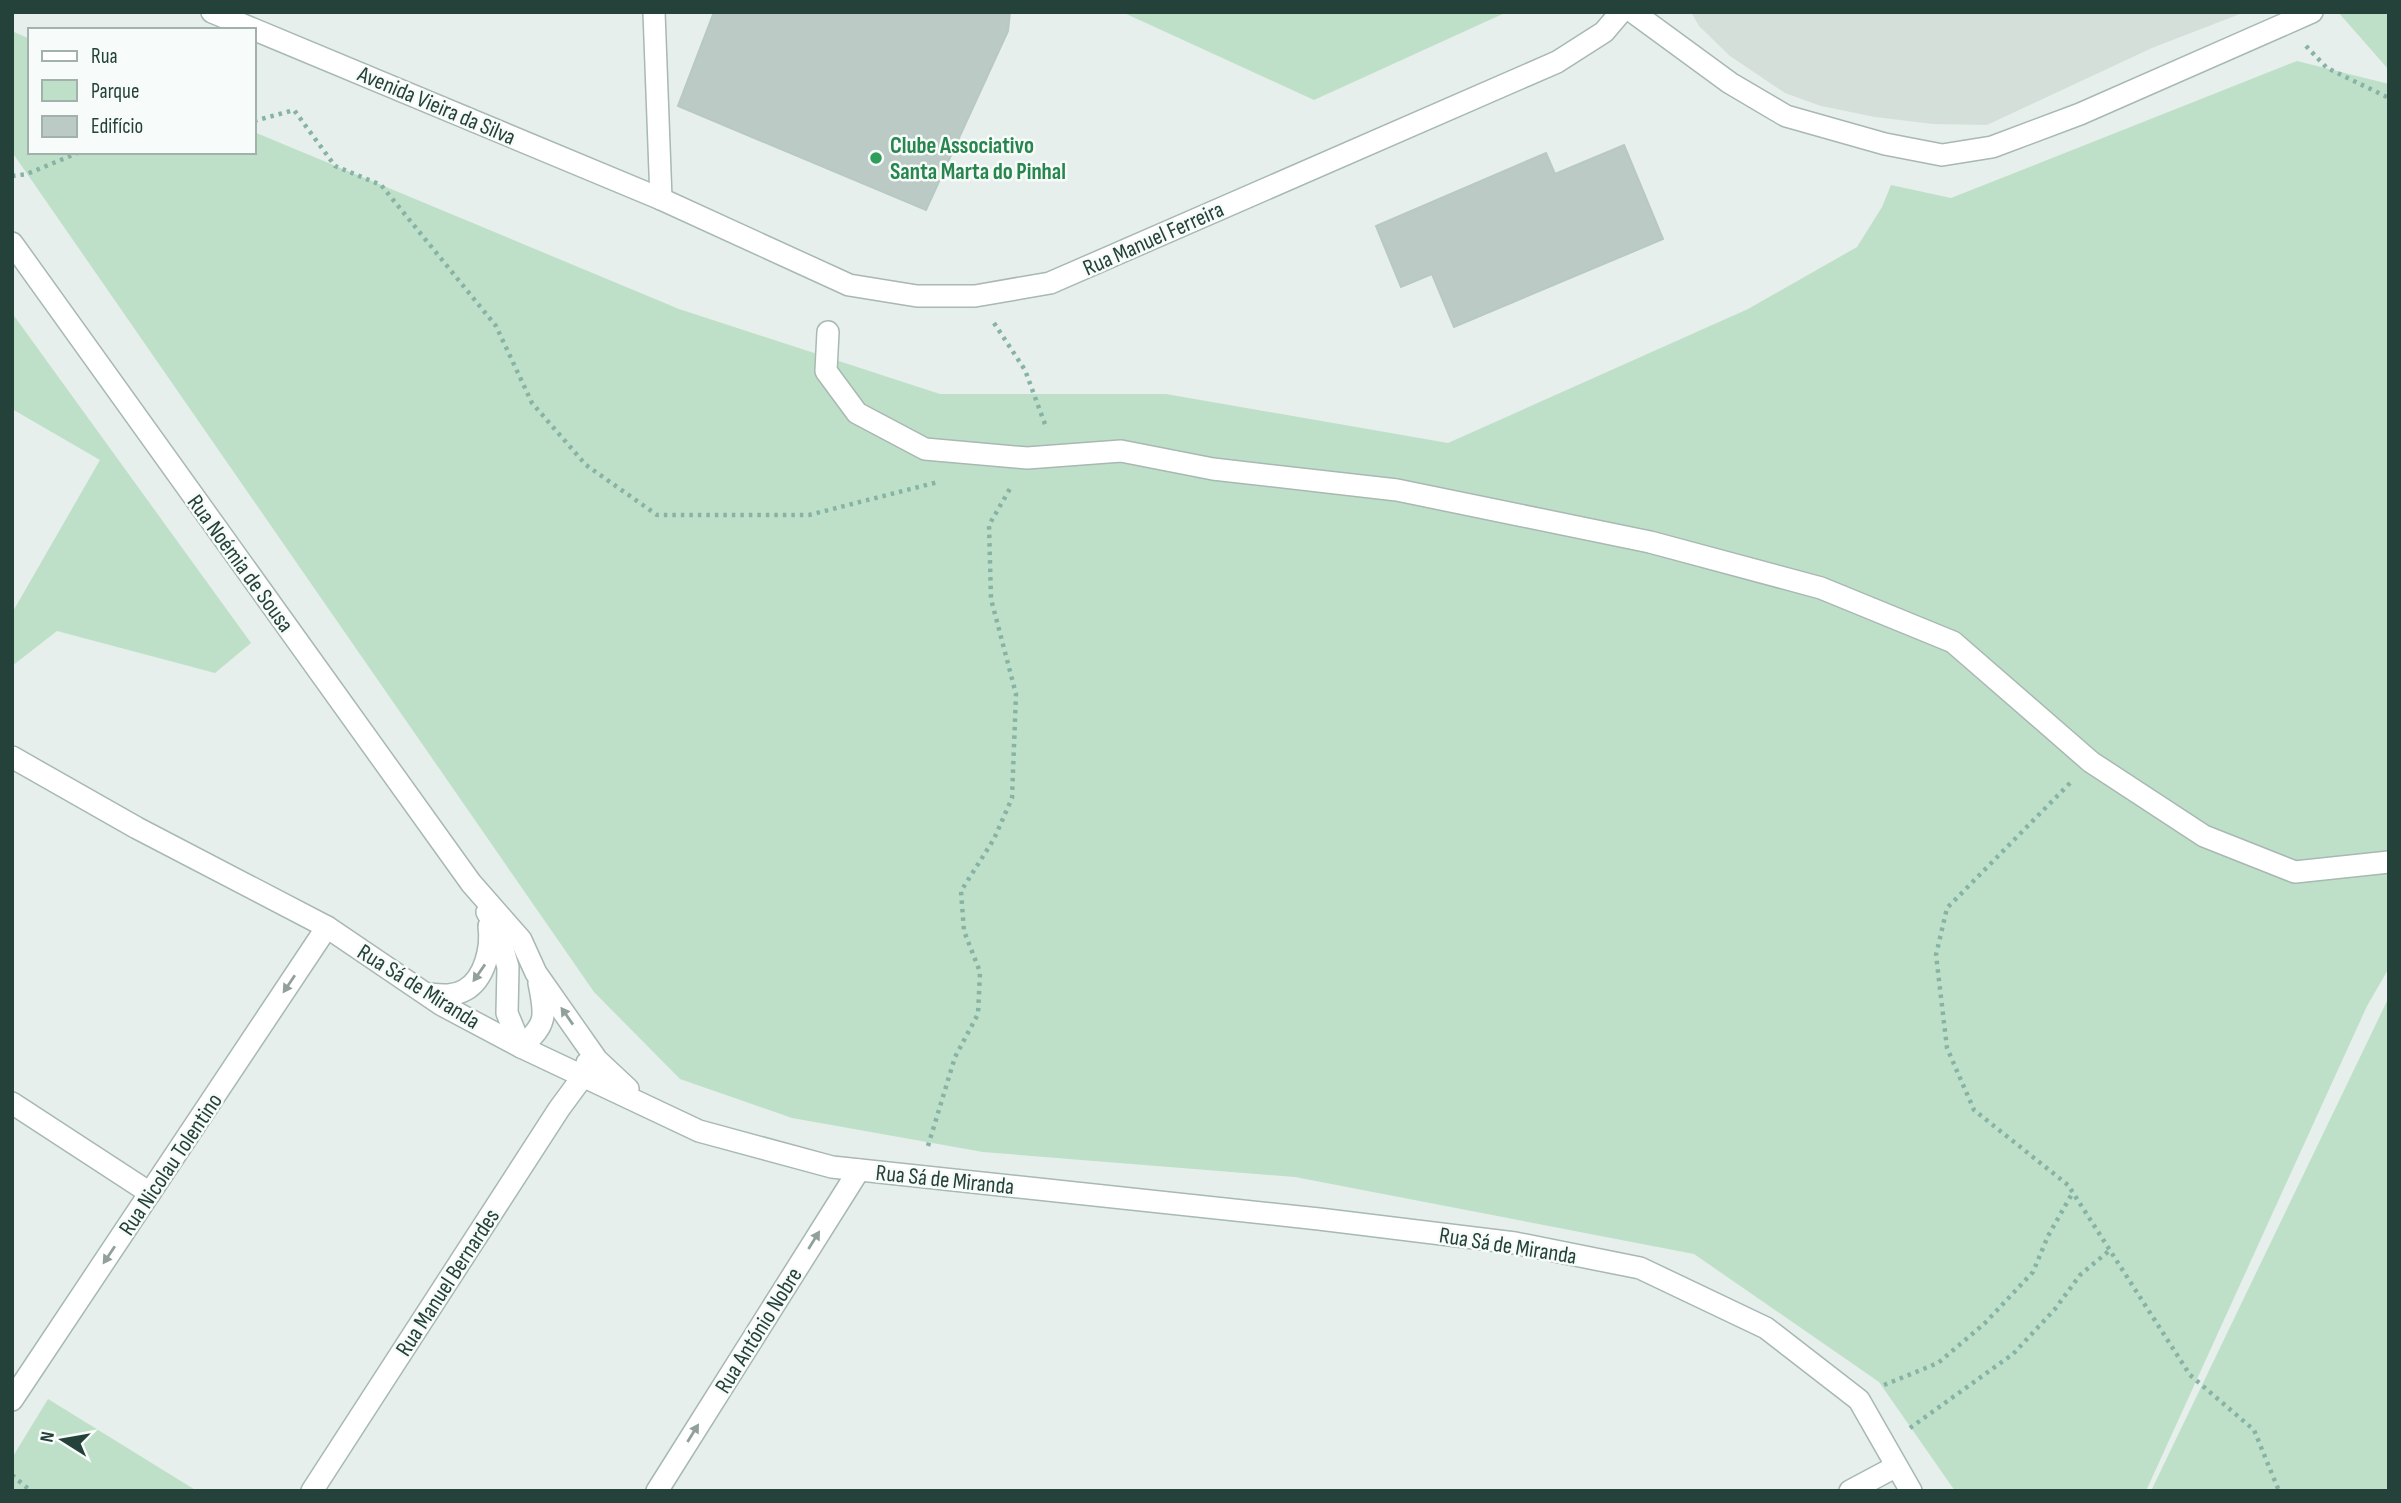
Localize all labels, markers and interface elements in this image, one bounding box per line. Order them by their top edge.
legend [28,28,256,154]
text: Rua [91,44,118,69]
street label: Avenida Vieira da Silva [353,60,520,152]
text: Parque [91,79,139,104]
text: Edifício [91,114,143,139]
place label: Clube Associativo Santa Marta do Pinhal [890,132,1066,186]
marker: Clube Associativo Santa Marta do Pinhal [868,150,884,166]
street label: Rua Manuel Ferreira [1079,195,1228,282]
street label: Rua Noémia de Sousa [181,489,300,638]
street label: Rua Sá de Miranda [352,938,485,1036]
one-way arrow [472,964,486,982]
one-way arrow [282,975,296,993]
one-way arrow [560,1007,574,1025]
street label: Rua Nicolau Tolentino [113,1088,229,1241]
street label: Rua Sá de Miranda [874,1159,1015,1201]
street label: Rua Manuel Bernardes [390,1204,506,1361]
street label: Rua Sá de Miranda [1437,1221,1579,1271]
one-way arrow [808,1231,821,1250]
one-way arrow [102,1246,116,1264]
street label: Rua António Nobre [709,1262,809,1399]
north arrow [28,1405,98,1475]
one-way arrow [687,1423,700,1443]
text: N [36,1430,60,1444]

